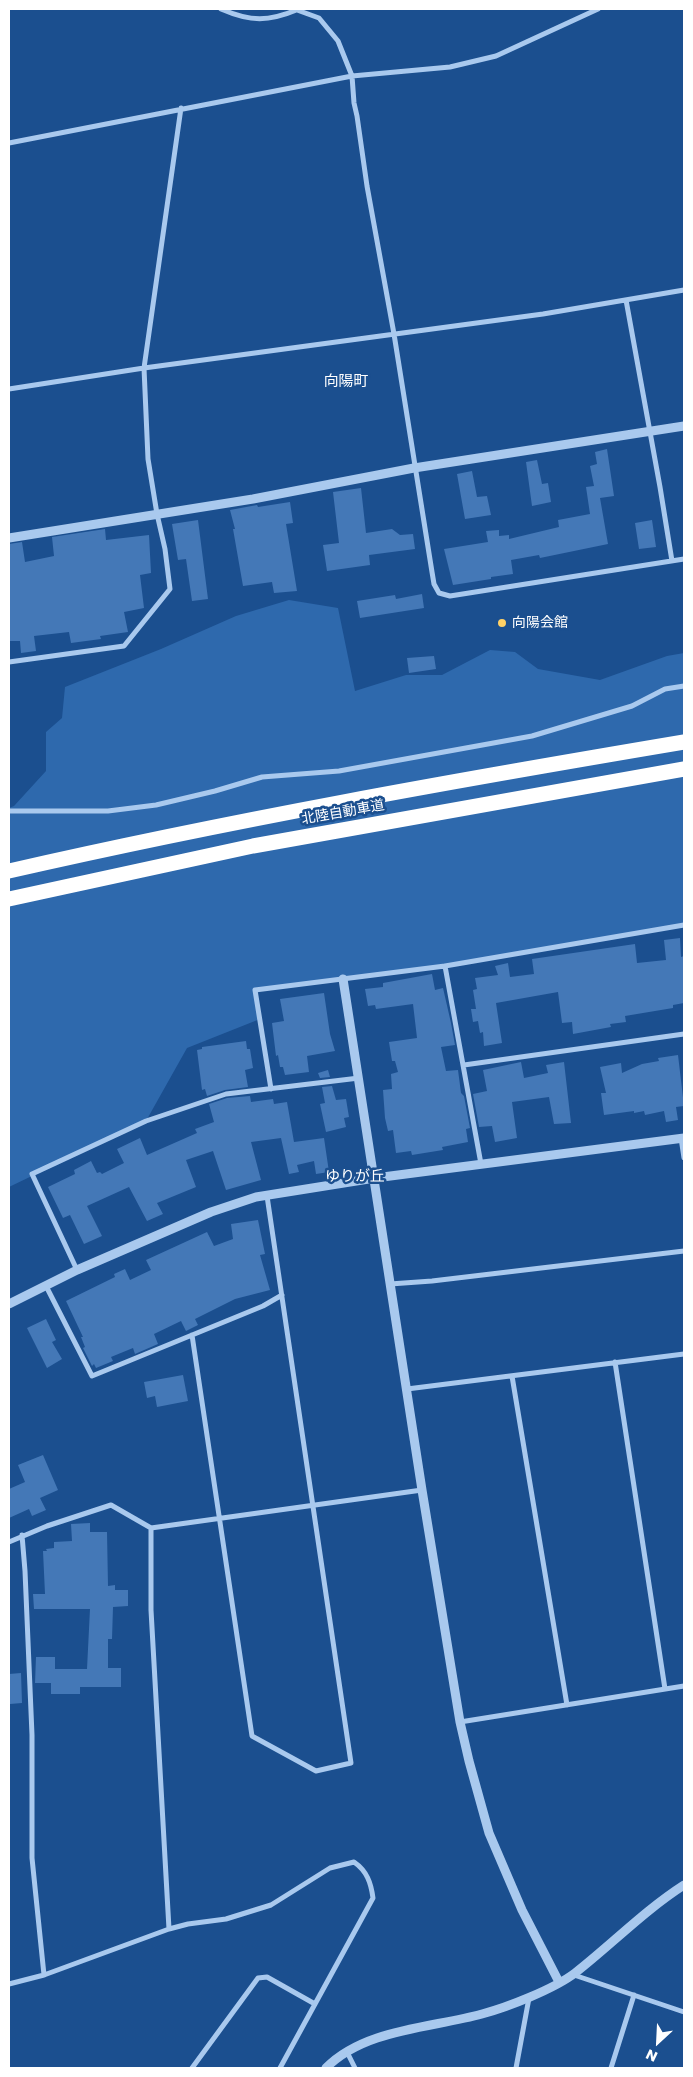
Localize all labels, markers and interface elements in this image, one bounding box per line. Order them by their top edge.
district label: 向陽町 [324,373,368,391]
place label: 向陽会館 [512,615,568,631]
marker: 向陽会館 [496,617,508,629]
street label: 北陸自動車道 [300,797,386,829]
district label: ゆりが丘 [325,1168,385,1186]
north arrow [633,2017,683,2067]
text: N [643,2044,661,2067]

